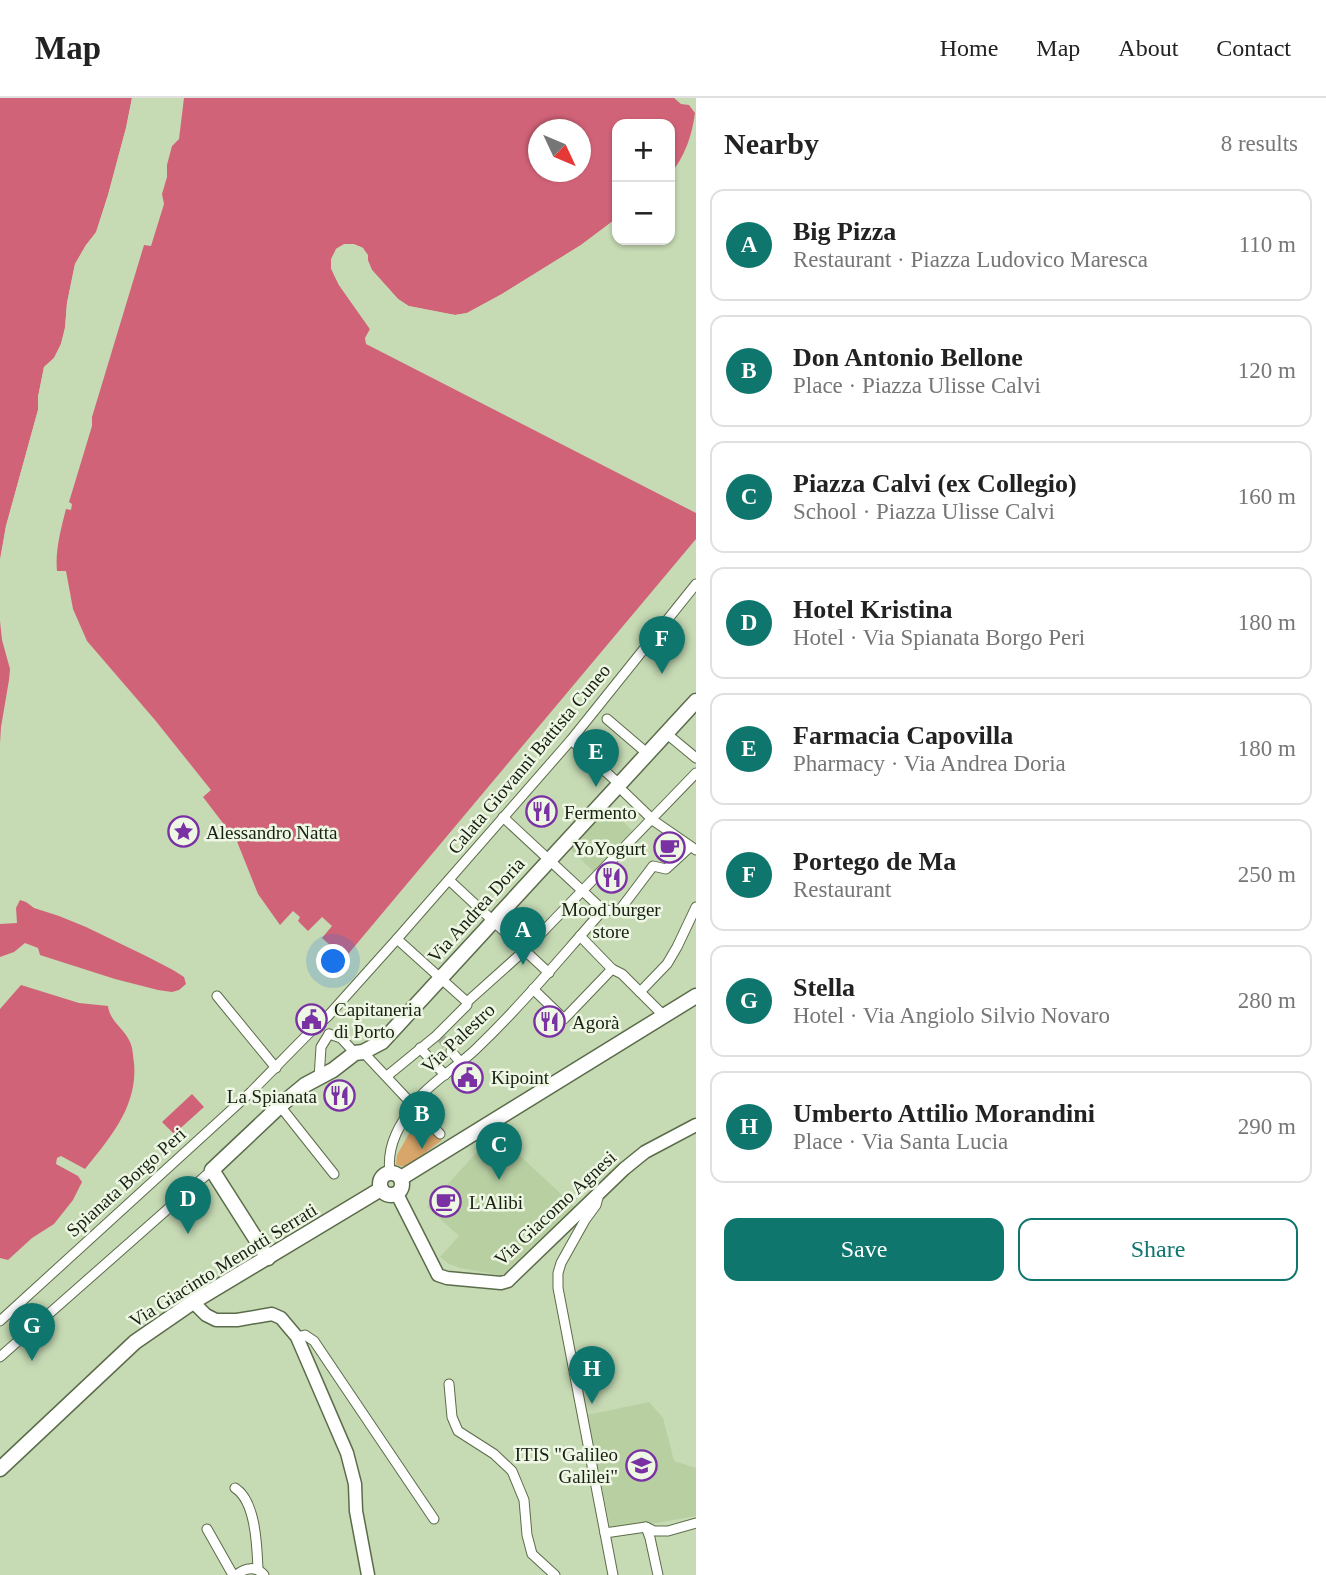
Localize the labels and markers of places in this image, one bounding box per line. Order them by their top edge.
pin: F [639,616,685,674]
pin: E [573,729,619,787]
restaurant icon: Fermento [524,795,558,829]
place label: Fermento [564,802,637,823]
place icon: Alessandro Natta [166,815,200,849]
place label: Alessandro Natta [206,822,338,843]
cafe icon: YoYogurt [652,831,686,865]
place label: YoYogurt [573,838,647,859]
restaurant icon: Mood burger store [594,861,628,895]
place label: Mood burger store [561,899,661,942]
pin: A [500,907,546,965]
place label: Capitaneria di Porto [334,999,422,1042]
public building icon: Capitaneria di Porto [294,1003,328,1037]
restaurant icon: Agorà [532,1005,566,1039]
place label: Agorà [572,1012,620,1033]
public building icon: Kipoint [451,1060,485,1094]
place label: Kipoint [491,1067,550,1088]
restaurant icon: La Spianata [323,1079,357,1113]
place label: La Spianata [227,1086,318,1107]
pin: B [399,1091,445,1149]
pin: C [476,1122,522,1180]
pin: D [165,1176,211,1234]
cafe icon: L'Alibi [429,1185,463,1219]
place label: L'Alibi [469,1192,523,1213]
pin: G [9,1303,55,1361]
pin: H [569,1346,615,1404]
place label: ITIS "Galileo Galilei" [515,1444,618,1487]
school or university icon: ITIS "Galileo Galilei" [624,1448,658,1482]

